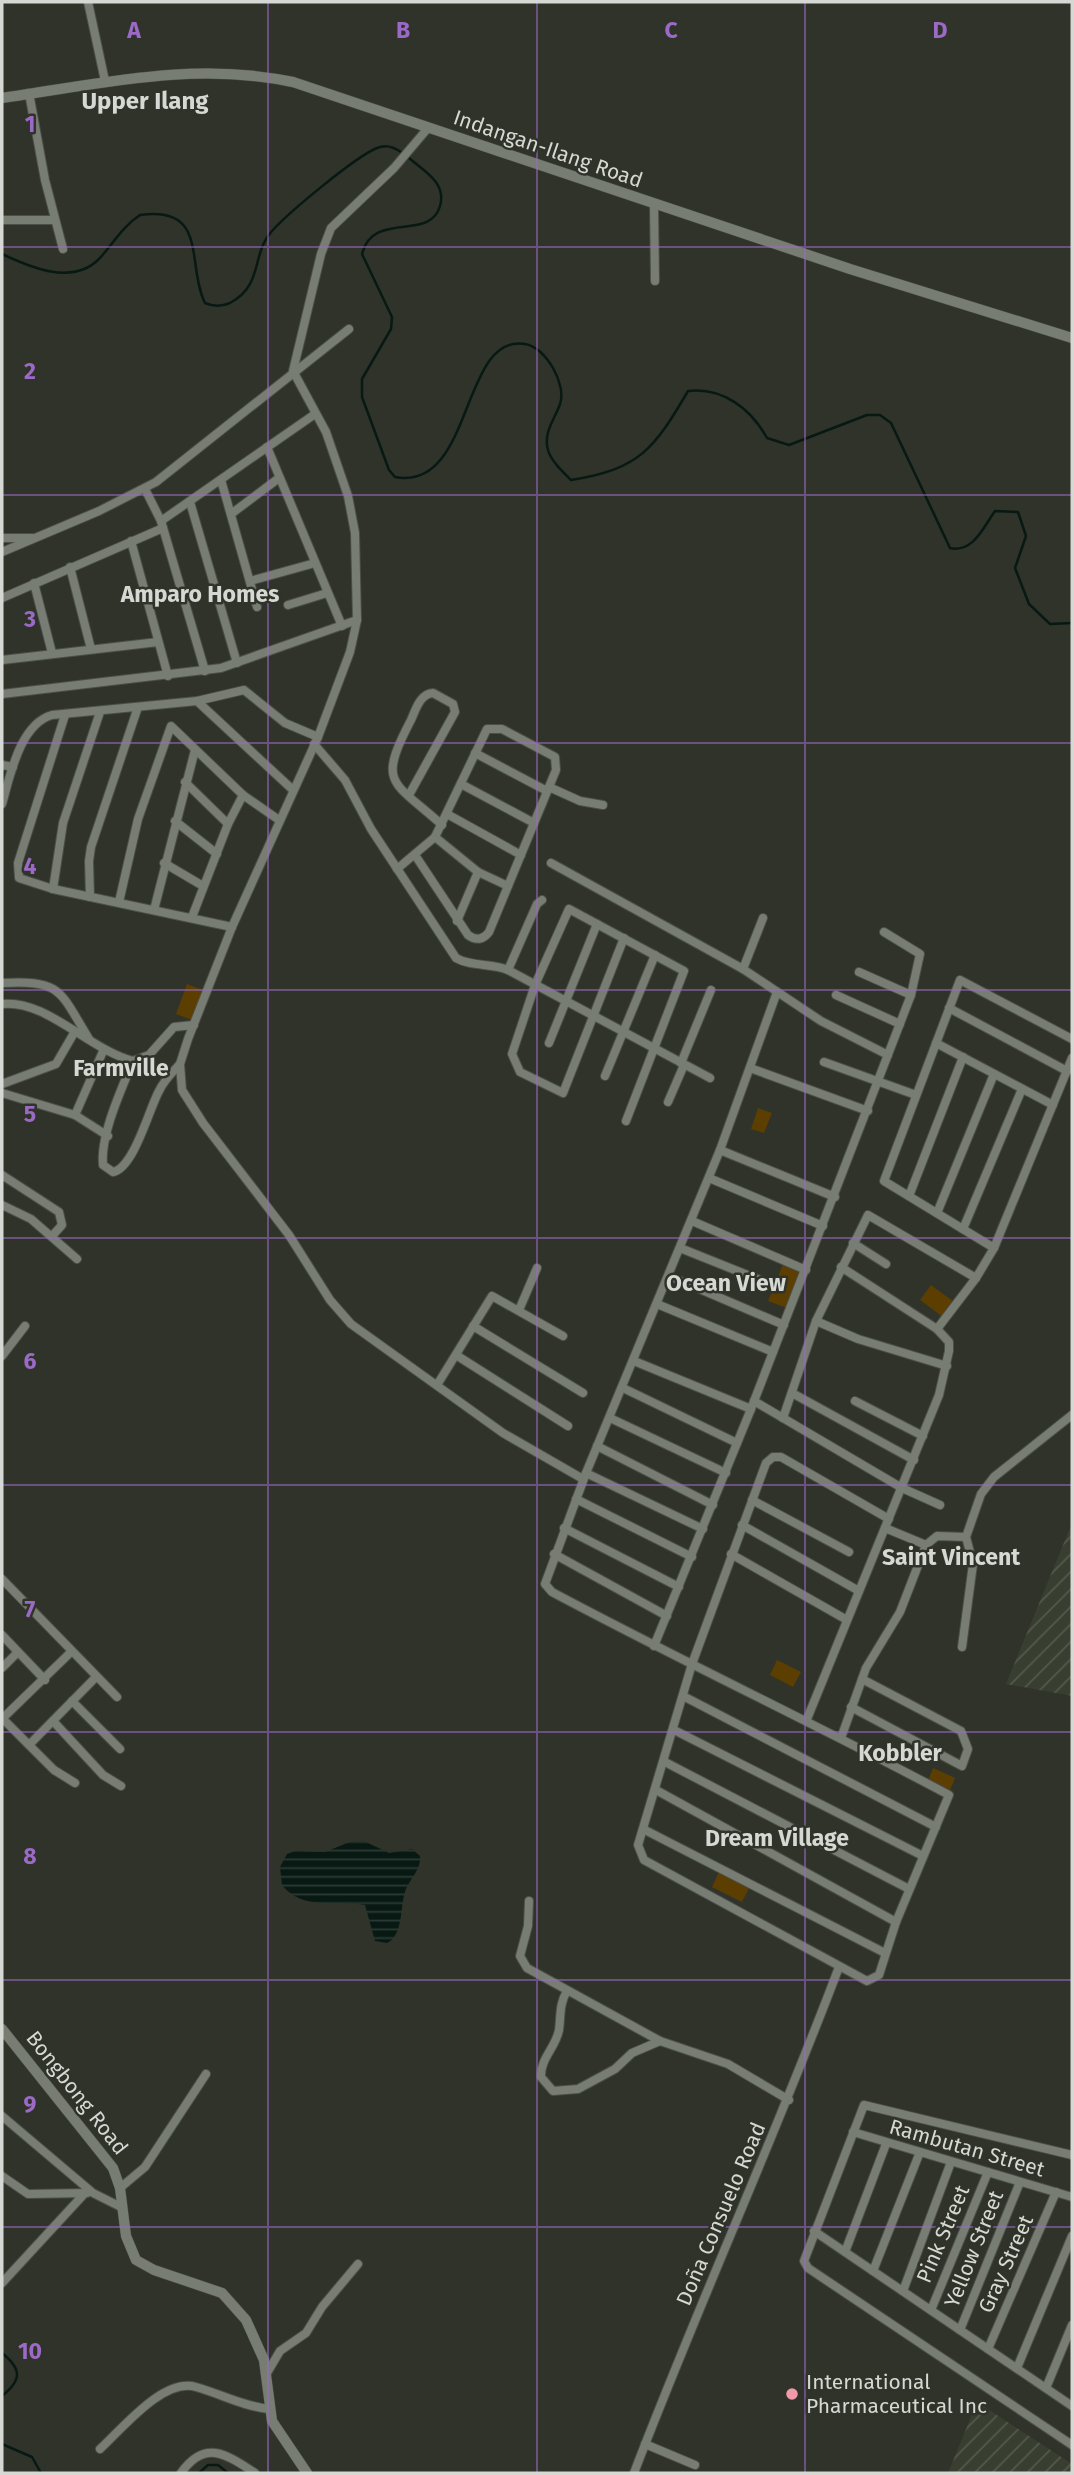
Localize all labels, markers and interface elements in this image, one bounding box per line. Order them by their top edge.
text: A [126,16,141,44]
text: B [396,16,410,44]
text: C [664,16,678,44]
text: D [933,16,948,44]
district label: Upper Ilang [81,87,209,115]
street label: Indangan-Ilang Road [450,104,646,194]
text: 1 [25,110,35,138]
text: 2 [24,357,36,385]
district label: Amparo Homes [120,580,279,608]
text: 3 [23,605,36,633]
text: 4 [24,852,37,880]
district label: Farmville [73,1054,169,1082]
text: 5 [24,1100,36,1128]
district label: Ocean View [666,1269,787,1297]
text: 6 [24,1347,37,1375]
district label: Saint Vincent [882,1543,1021,1571]
text: 7 [25,1595,36,1623]
district label: Kobbler [858,1739,943,1767]
district label: Dream Village [705,1824,849,1852]
text: 8 [23,1842,37,1870]
street label: Bongbong Road [21,2026,133,2160]
text: 9 [24,2090,37,2118]
street label: Rambutan Street [886,2113,1048,2183]
street label: Doña Consuelo Road [671,2118,771,2310]
street label: Pink Street [911,2181,975,2287]
street label: Yellow Street [939,2186,1009,2311]
street label: Gray Street [973,2211,1039,2317]
text: 10 [18,2337,42,2365]
place label: International Pharmaceutical Inc [806,2369,987,2419]
marker: International Pharmaceutical Inc [784,2386,800,2402]

